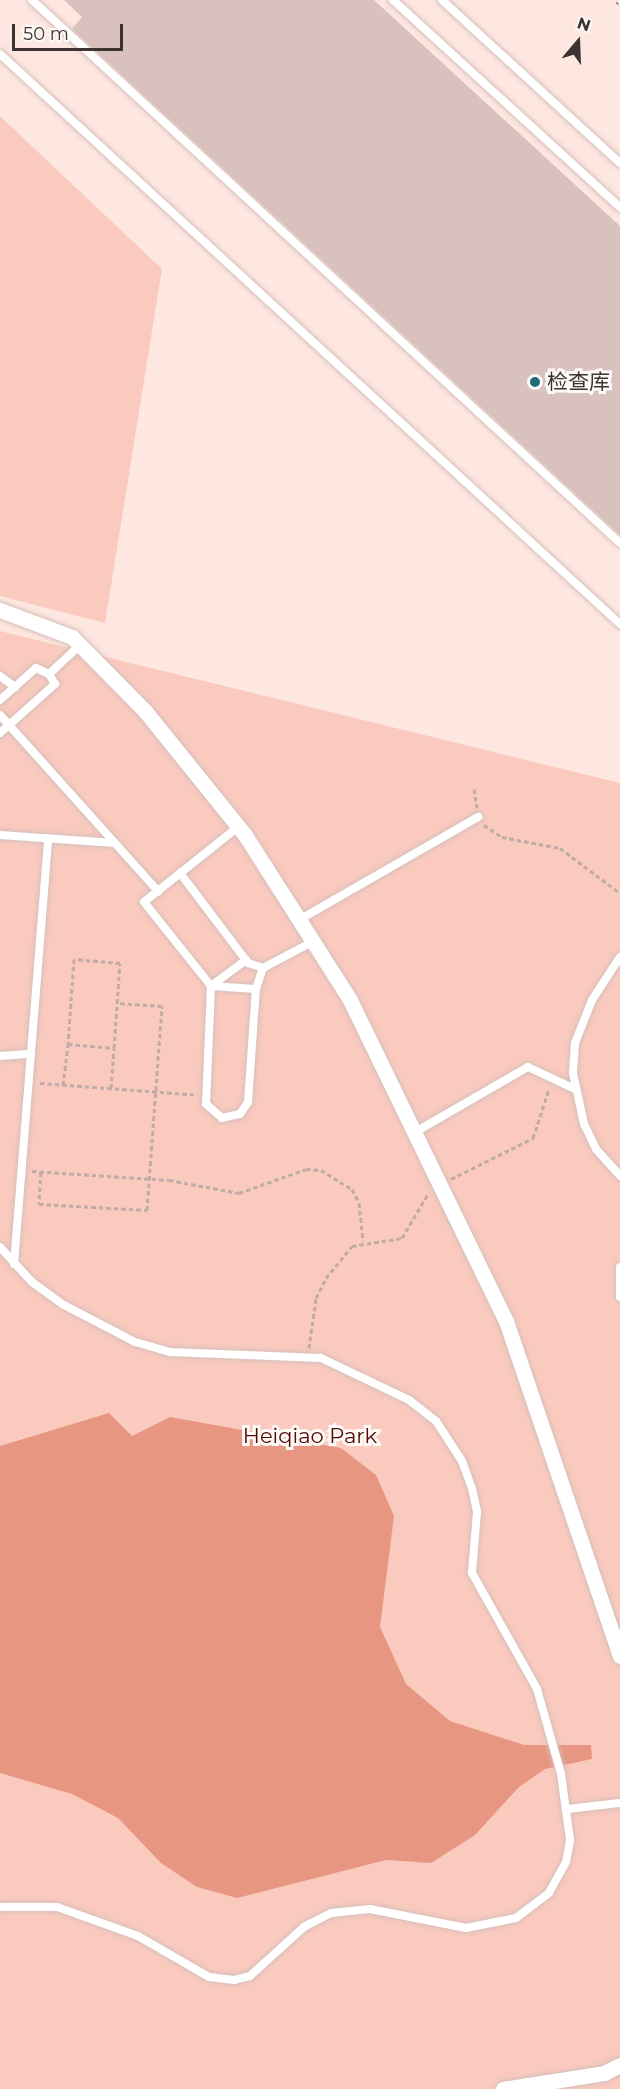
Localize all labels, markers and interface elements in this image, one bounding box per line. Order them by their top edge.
scale bar [15,12,126,50]
north arrow [548,12,608,72]
text: N [575,13,593,36]
text: 50 m [23,23,69,45]
place label: 检查库 [547,369,610,395]
marker: 检查库 [528,375,542,389]
park label: Heiqiao Park [243,1423,377,1449]

